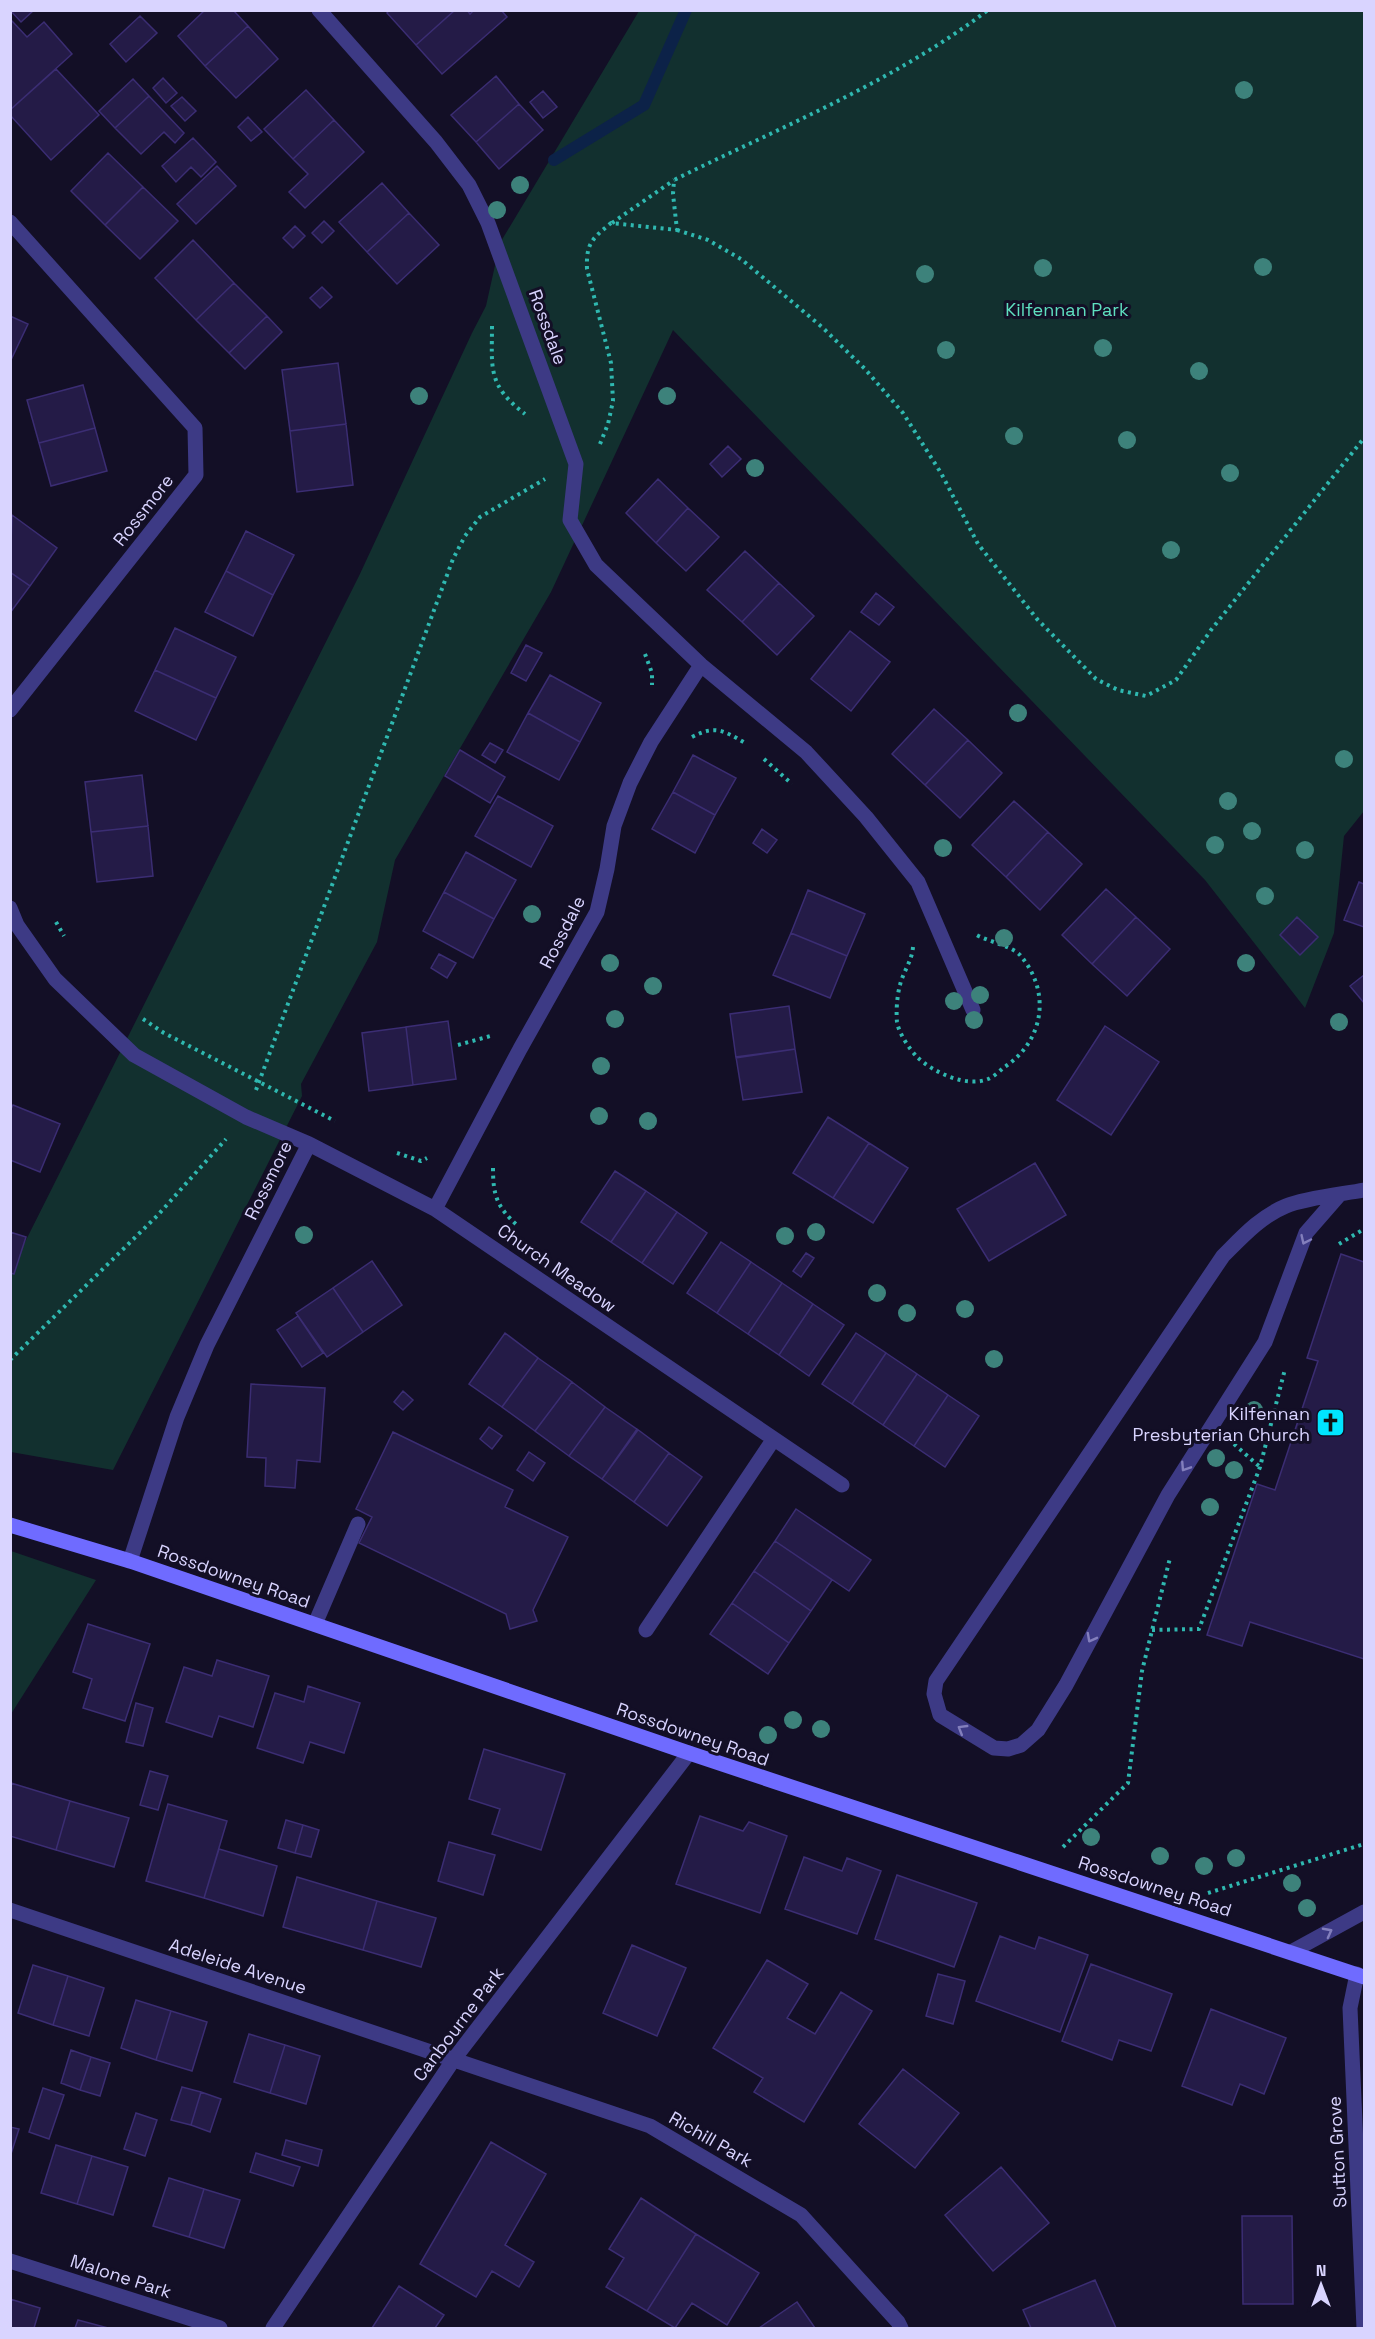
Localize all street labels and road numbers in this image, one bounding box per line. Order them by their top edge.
street label: Rossdale [524,286,572,368]
street label: Rossmore [108,469,178,551]
street label: Rossdale [534,892,590,972]
street label: Rossmore [239,1137,297,1223]
street label: Church Meadow [493,1219,621,1317]
street label: Rossdowney Road [155,1539,313,1613]
street label: Rossdowney Road [614,1697,772,1771]
street label: Rossdowney Road [1075,1850,1235,1922]
street label: Adeleide Avenue [166,1933,310,1999]
street label: Canbourne Park [408,1962,509,2086]
street label: Sutton Grove [1323,2095,1351,2209]
street label: Richill Park [665,2106,757,2172]
street label: Malone Park [67,2249,175,2303]

